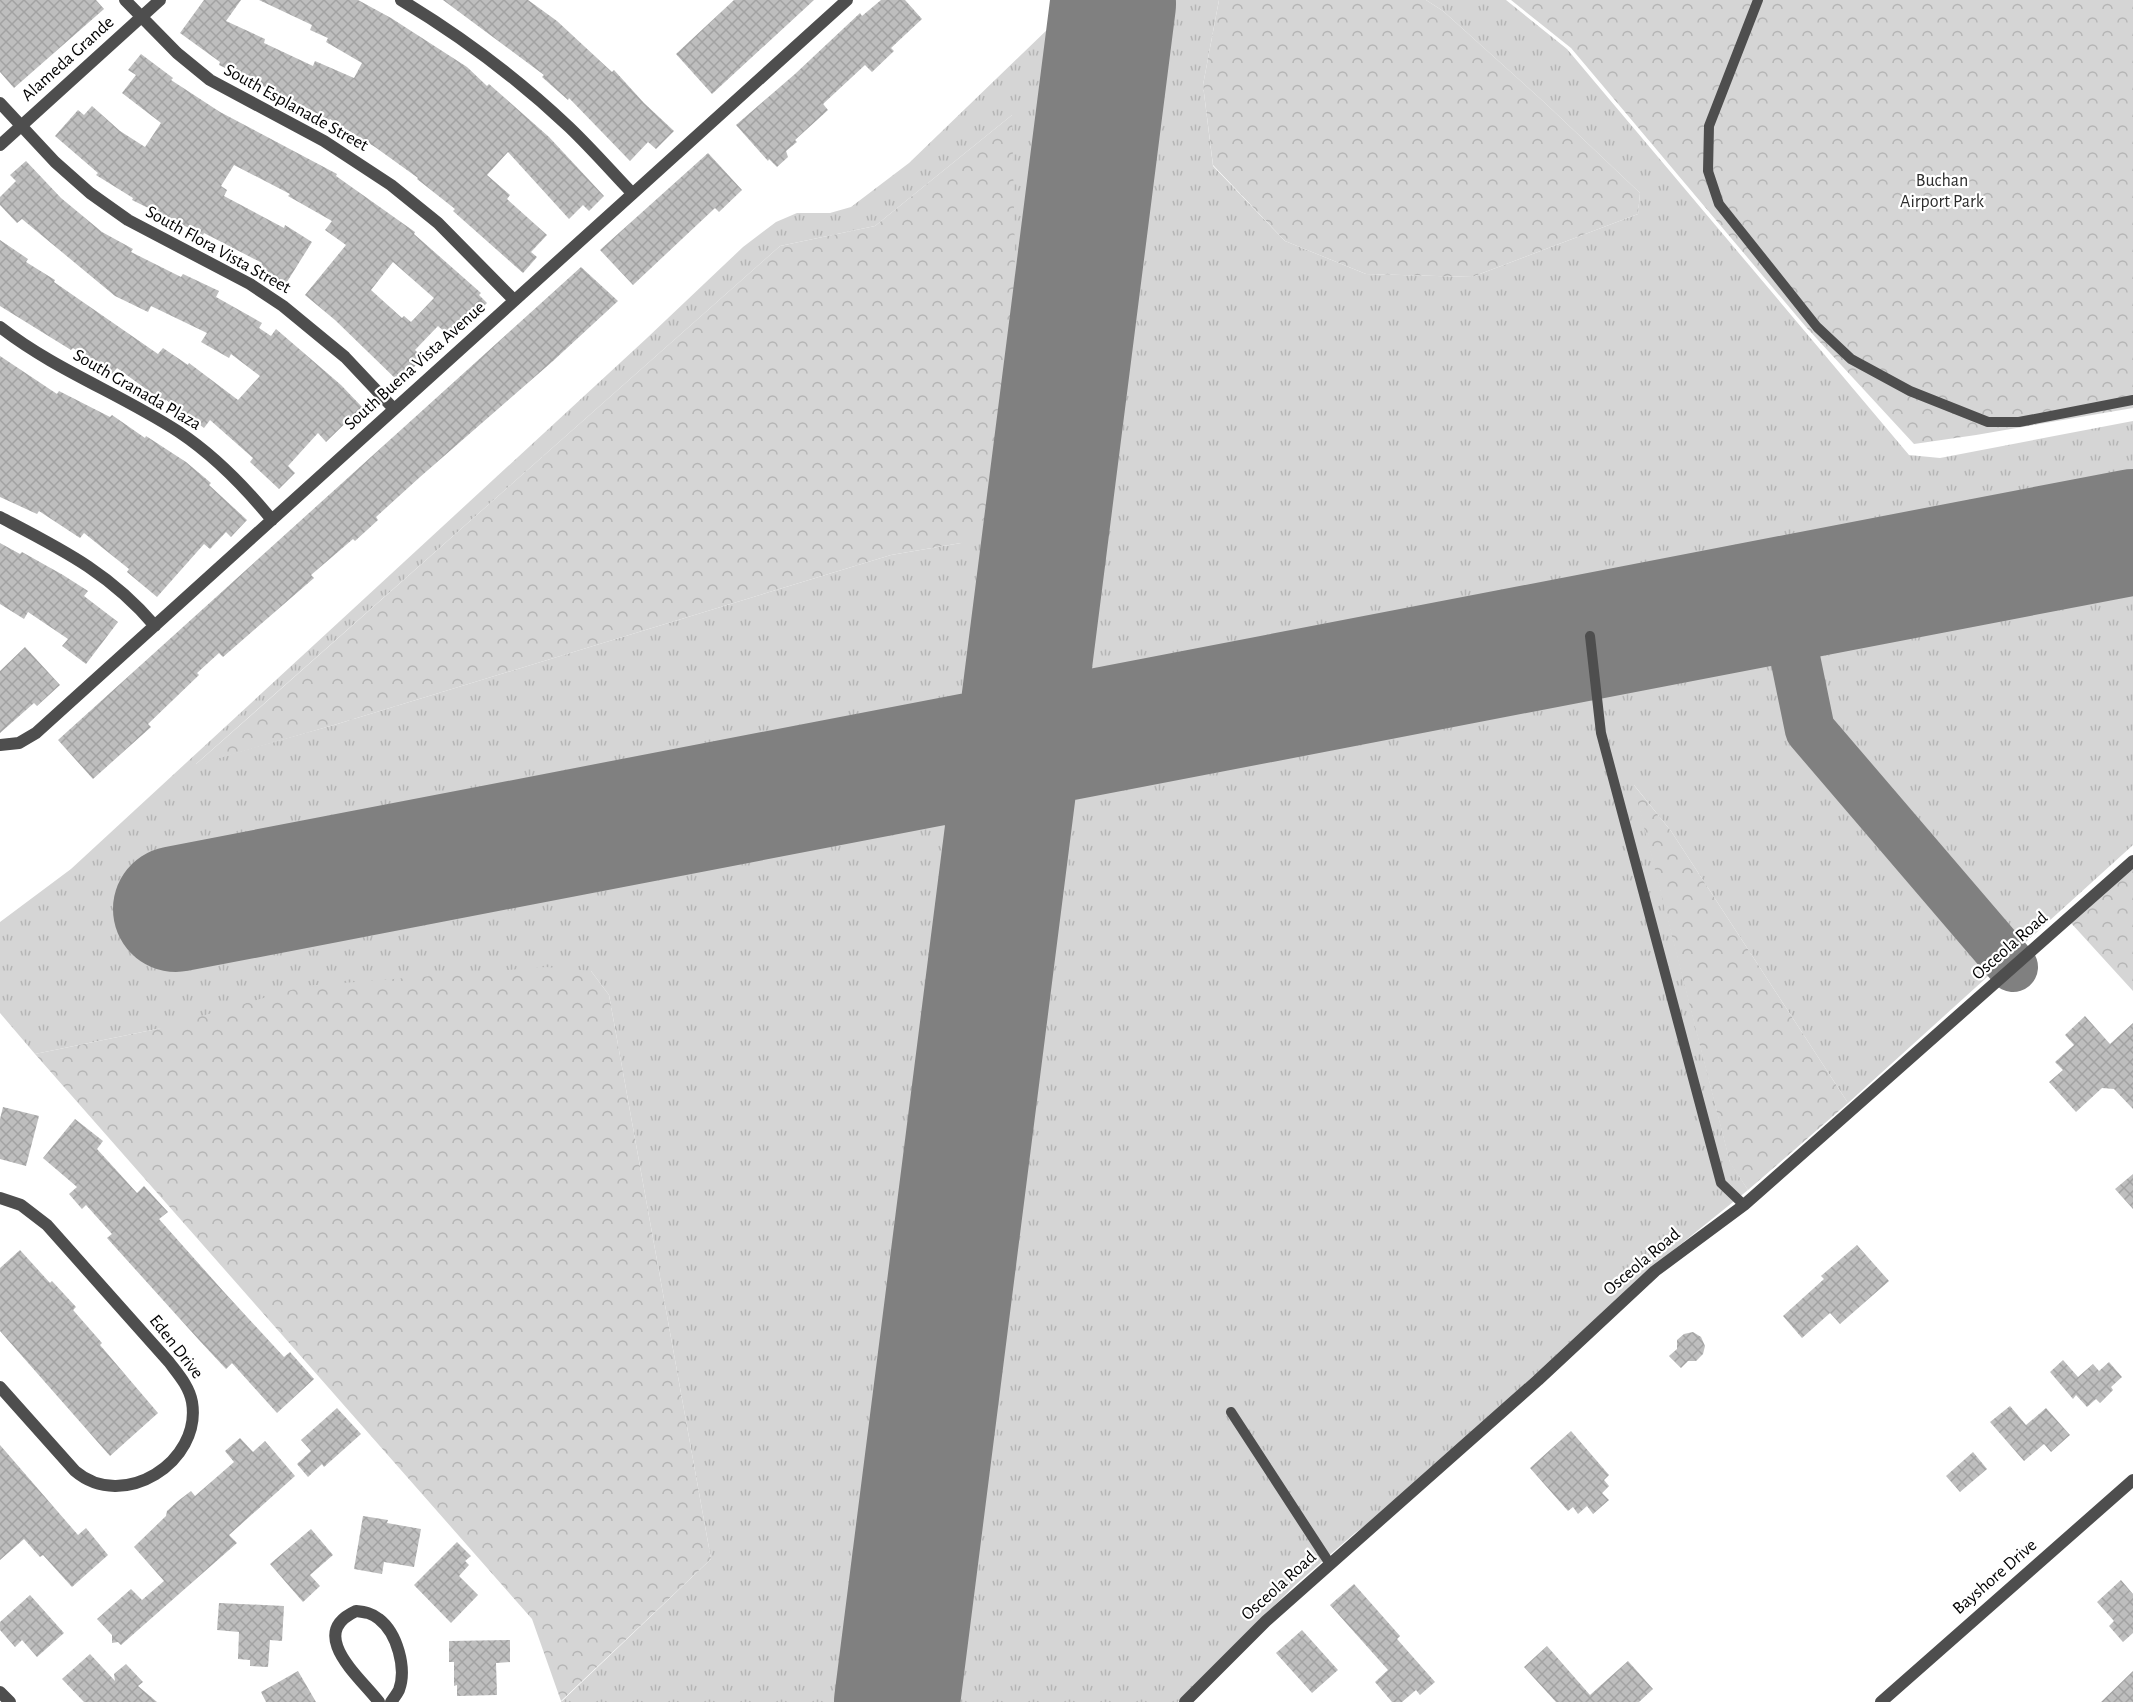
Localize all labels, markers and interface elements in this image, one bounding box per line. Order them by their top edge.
street label: Alameda Grande [18,13,118,105]
street label: South Esplanade Street [221,61,371,155]
park label: Buchan Airport Park [1900,172,1985,211]
street label: South Flora Vista Street [143,203,294,297]
street label: South Buena Vista Avenue [341,298,489,434]
street label: South Granada Plaza [70,346,204,434]
street label: Osceola Road [1969,908,2051,984]
street label: Osceola Road [1600,1225,1684,1299]
street label: Eden Drive [146,1312,206,1382]
street label: Bayshore Drive [1950,1536,2040,1618]
street label: Osceola Road [1238,1548,1320,1624]

